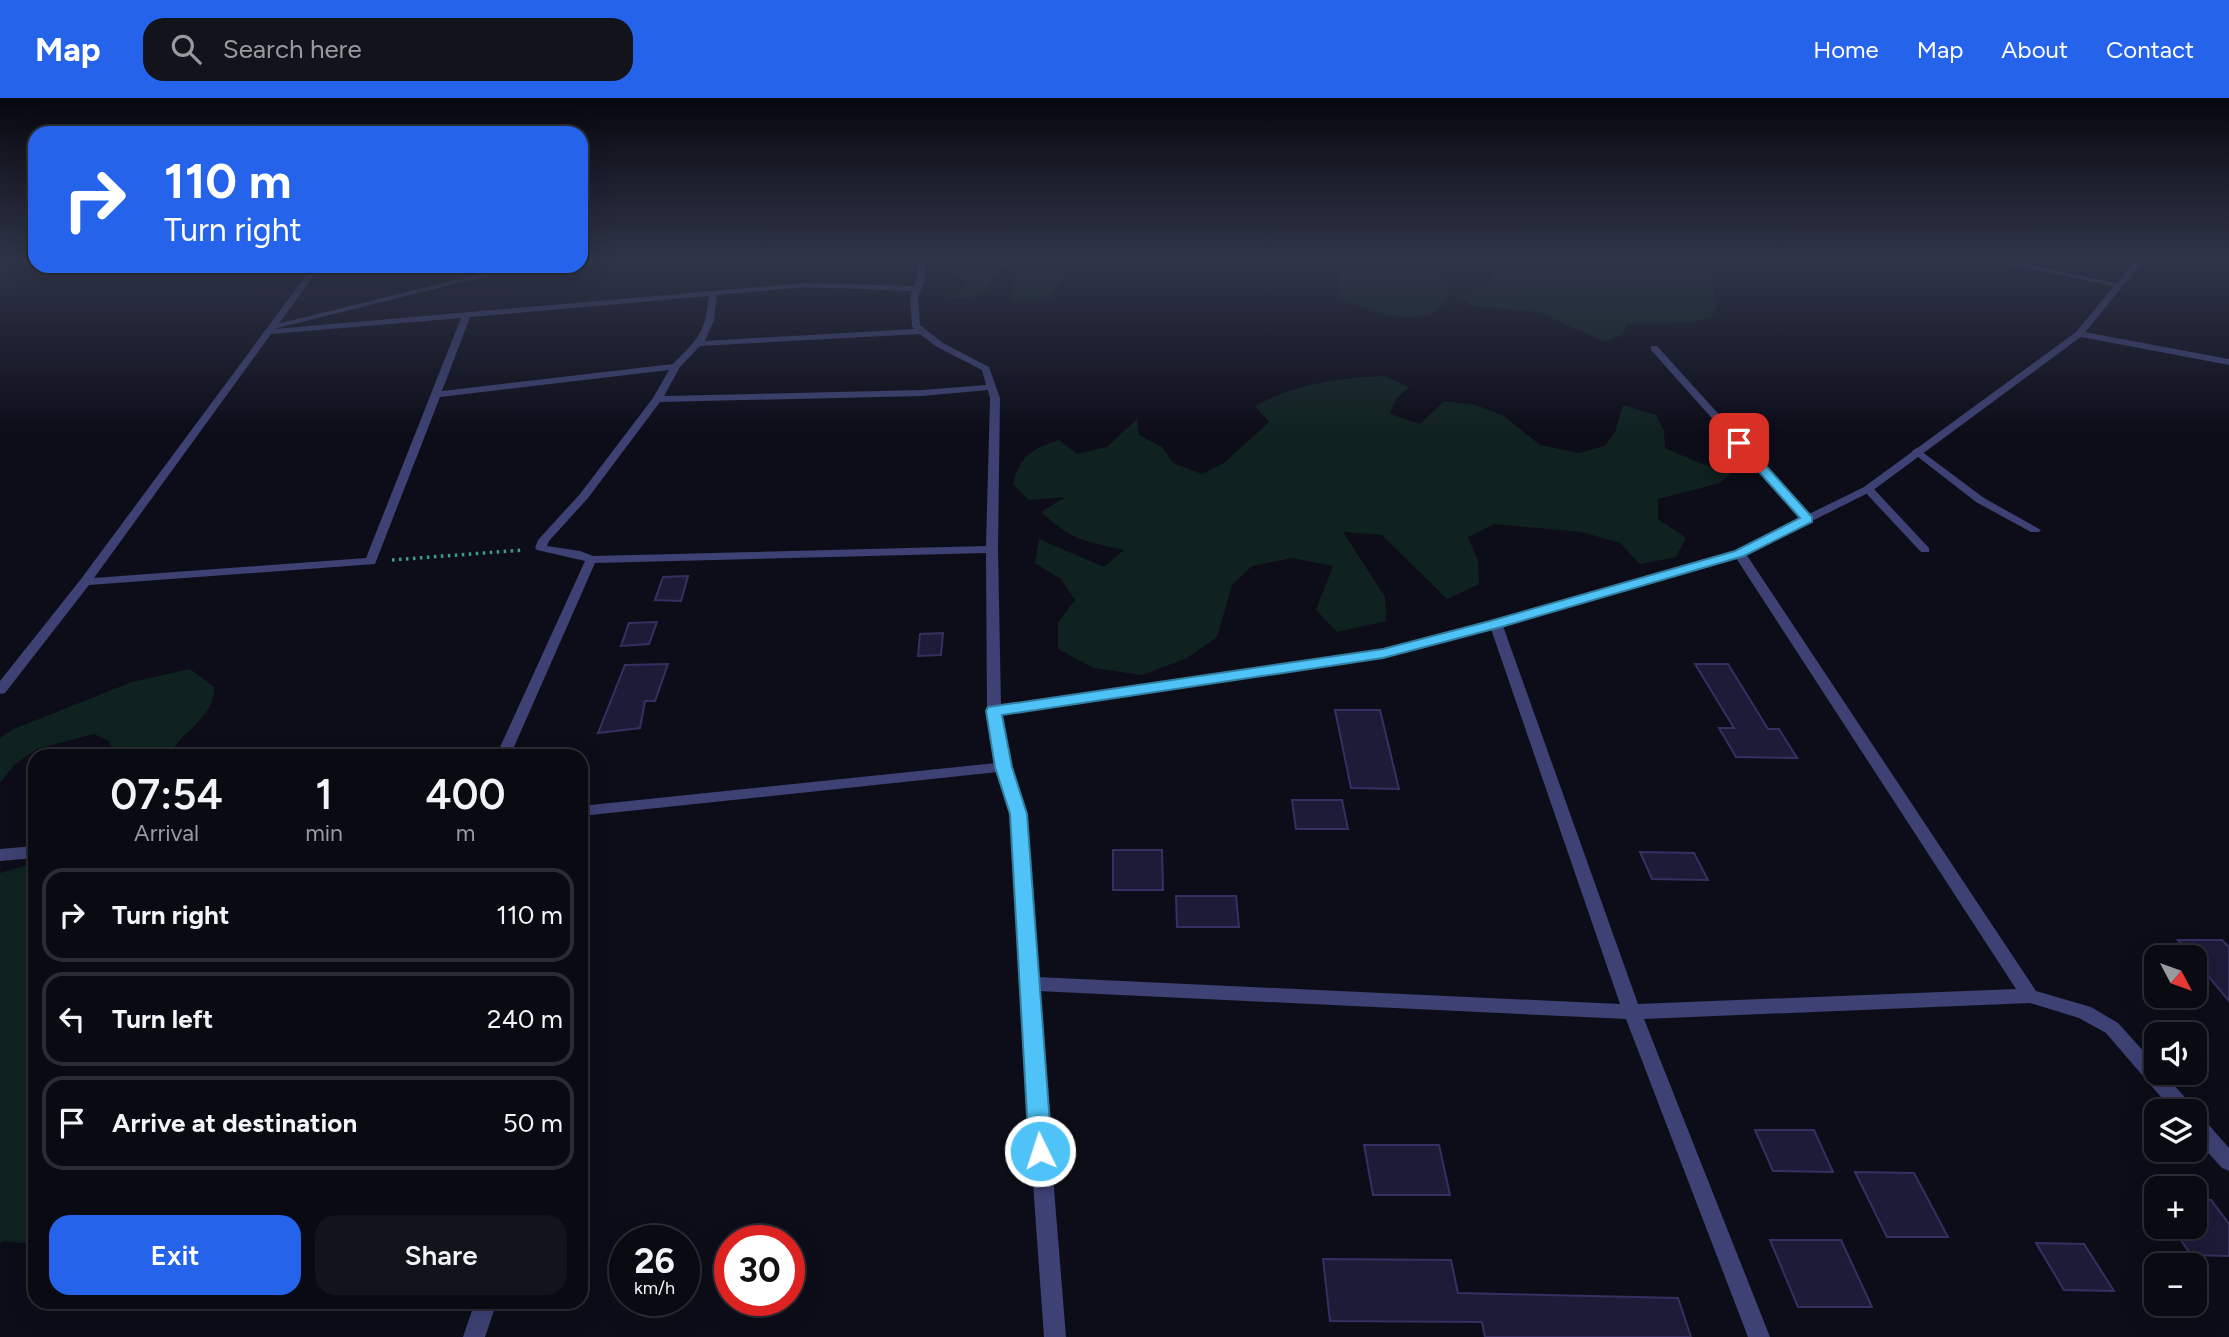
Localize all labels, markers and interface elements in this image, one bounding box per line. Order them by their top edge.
search box [143,18,633,81]
text: Map [35,30,101,69]
icon: search [167,30,205,68]
text: Search here [223,33,362,65]
text: Home [1813,35,1879,64]
text: Map [1917,35,1963,64]
text: About [2001,35,2068,64]
text: Contact [2106,35,2194,64]
text: 110 m [164,151,292,210]
icon: right [49,154,140,245]
text: Turn right [164,211,302,249]
pin [1709,413,1769,473]
icon: arrive [1720,424,1758,462]
text: 07:54 [110,769,223,820]
text: 1 [315,769,333,820]
text: 400 [425,769,506,820]
text: Arrival [134,819,199,847]
text: min [305,819,343,847]
text: m [456,819,475,847]
icon: right [53,896,91,934]
text: Turn right [112,899,229,931]
text: 110 m [496,899,563,931]
north arrow [2144,945,2207,1008]
map controls [2144,945,2207,1316]
icon: left [53,1000,91,1038]
text: Turn left [112,1003,213,1035]
text: 240 m [487,1003,563,1035]
button: sound [2144,1022,2207,1085]
button: layers [2144,1099,2207,1162]
icon: arrive [53,1104,91,1142]
text: Arrive at destination [112,1107,357,1139]
text: 50 m [503,1107,563,1139]
position arrow [1003,1114,1077,1188]
button: + [2144,1176,2207,1239]
button: Exit [49,1215,301,1295]
button: Share [315,1215,567,1295]
speed limit sign: 30 [714,1225,805,1316]
text: 26 [634,1240,675,1282]
button: − [2144,1253,2207,1316]
text: km/h [634,1277,675,1299]

